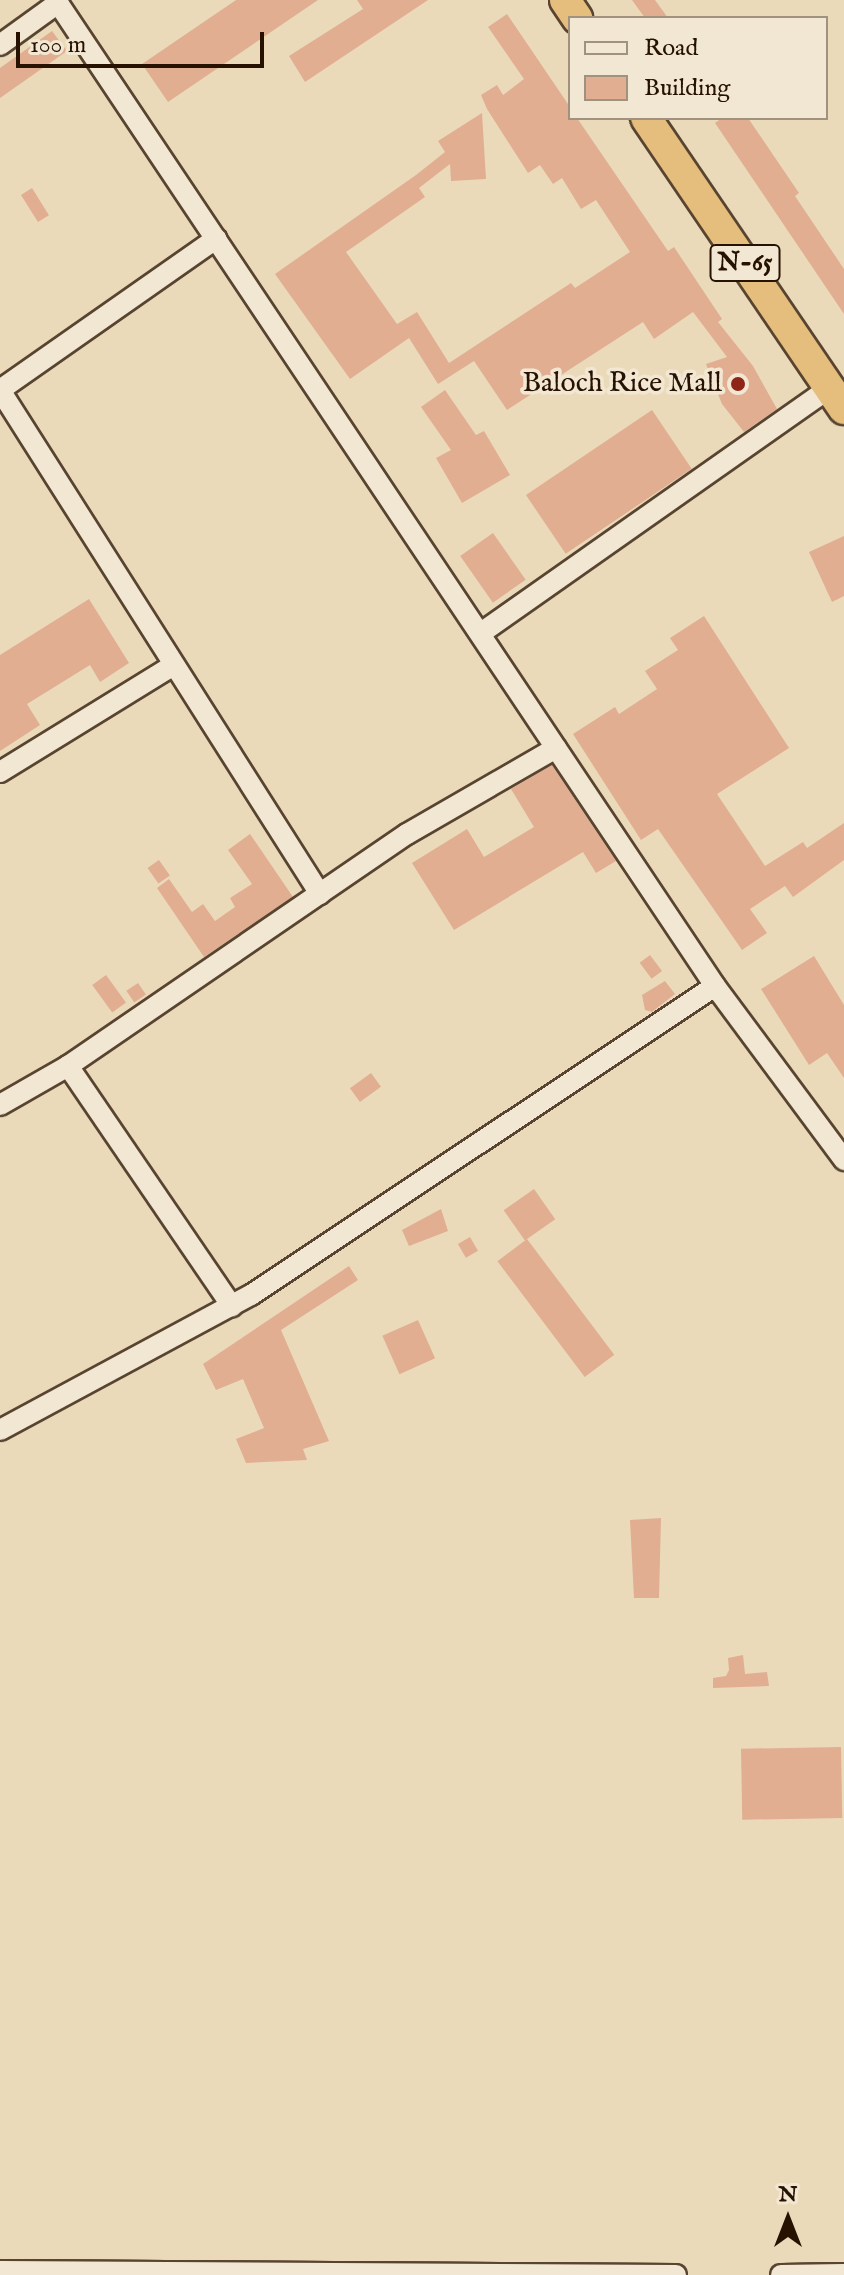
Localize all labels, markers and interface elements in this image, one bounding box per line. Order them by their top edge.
scale bar [20,16,268,66]
legend [568,16,828,120]
text: 100 m [30,30,86,61]
text: Road [644,33,698,64]
text: Building [644,73,730,104]
road number: N-65 [709,241,781,285]
place label: Baloch Rice Mall [522,367,722,401]
marker: Baloch Rice Mall [729,375,747,393]
north arrow [748,2179,828,2259]
text: N [778,2181,798,2209]

